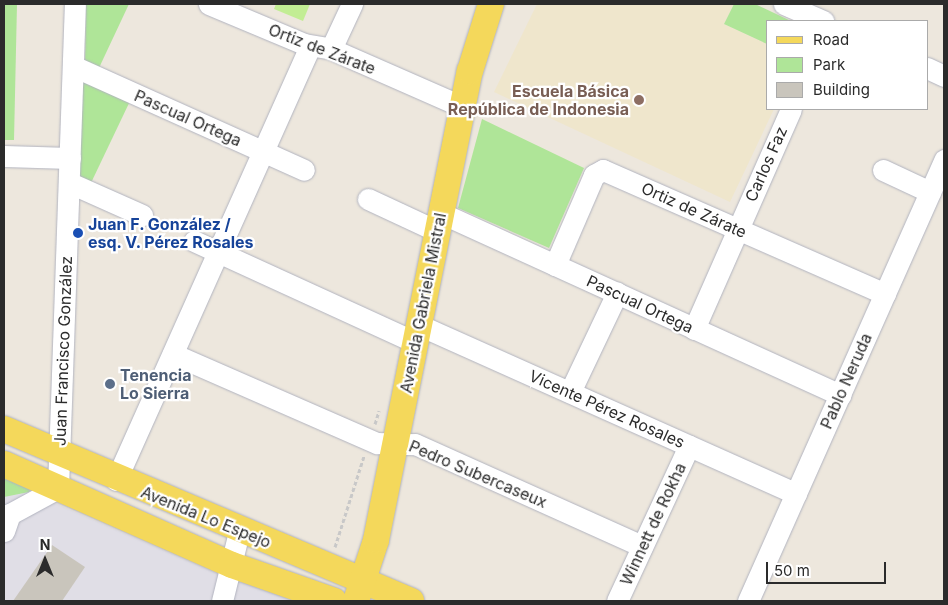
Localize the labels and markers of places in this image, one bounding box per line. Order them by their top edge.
place label: Escuela Básica República de Indonesia [448,81,629,119]
marker: Escuela Básica República de Indonesia [633,94,645,106]
place label: Juan F. González / esq. V. Pérez Rosales [88,214,255,252]
marker: Juan F. González / esq. V. Pérez Rosales [72,227,84,239]
place label: Tenencia Lo Sierra [120,365,191,403]
marker: Tenencia Lo Sierra [104,378,116,390]

